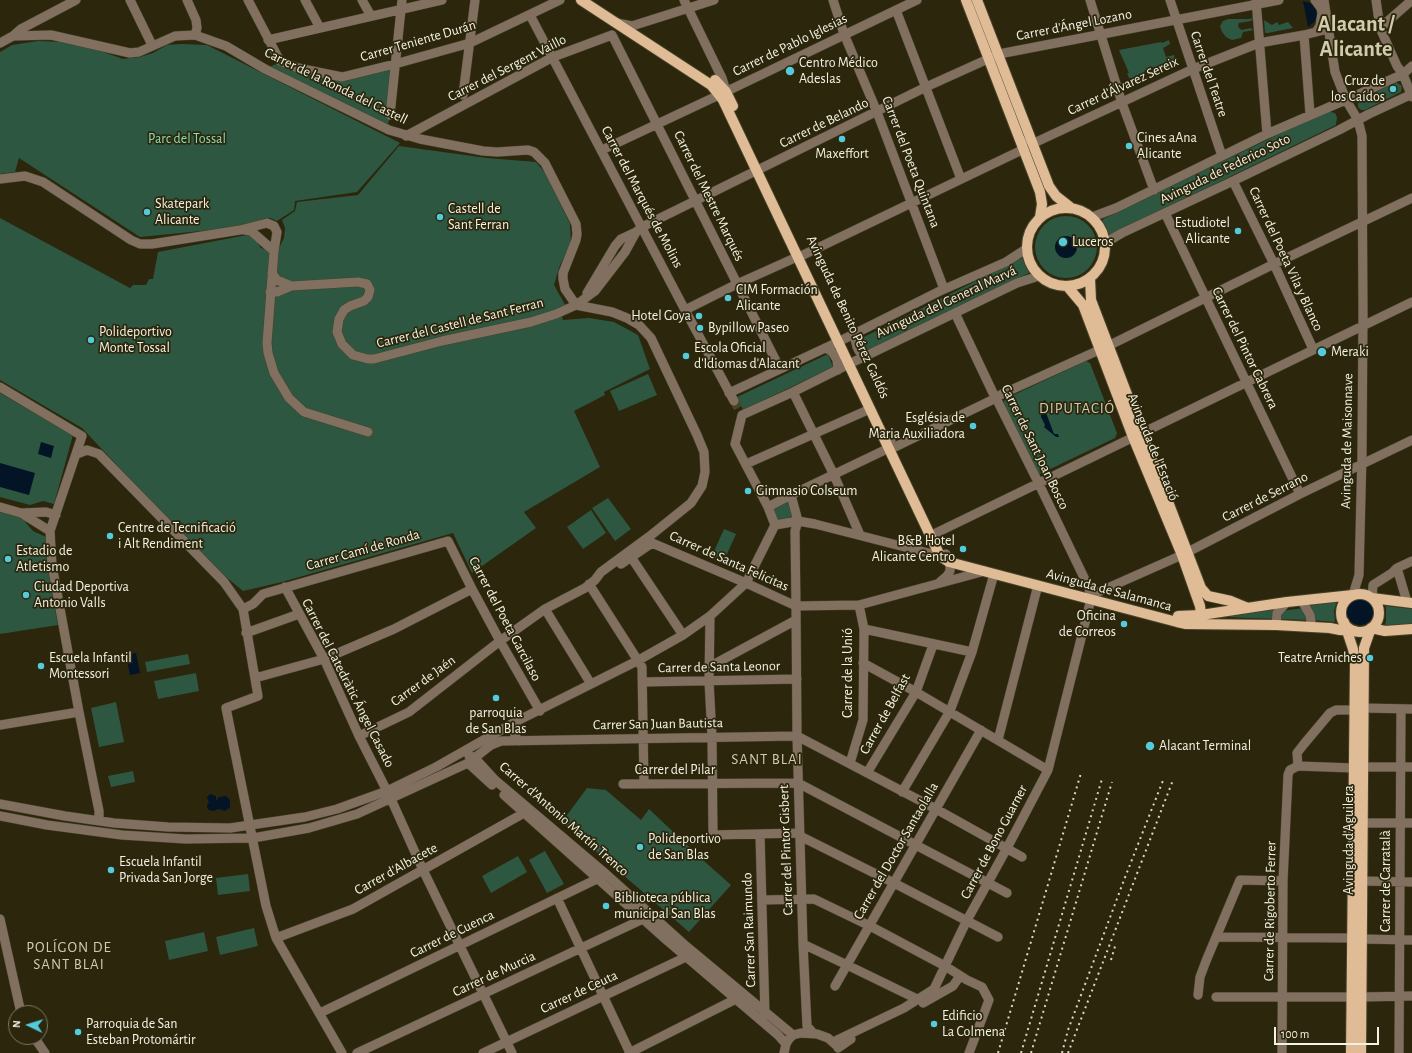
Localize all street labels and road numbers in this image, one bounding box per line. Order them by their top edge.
street label: Carrer d'Ángel Lozano [1015,6,1133,44]
street label: Carrer de Pablo Iglesias [730,10,850,80]
street label: Carrer Teniente Durán [358,16,478,66]
street label: Carrer del Teatre [1186,29,1232,119]
street label: Carrer del Sergent Vaillo [445,31,569,105]
street label: Carrer de la Ronda del Castell [262,44,410,128]
street label: Carrer d'Álvarez Sereix [1065,53,1181,119]
street label: Carrer de Belando [777,94,871,152]
street label: Carrer del Poeta Quintana [878,94,944,230]
street label: Carrer del Marqués de Molins [597,123,687,271]
street label: Carrer del Mestre Marqués [670,128,748,264]
street label: Avinguda de Federico Soto [1157,130,1293,208]
street label: Carrer del Poeta Vila y Blanco [1245,184,1327,334]
street label: Avinguda de Benito Pérez Galdós [803,233,893,401]
street label: Avinguda del General Marvá [873,262,1019,342]
street label: Carrer del Pintor Cabrera [1208,284,1282,412]
street label: Carrer del Castell de Sant Ferran [375,294,545,352]
street label: Avinguda de Maisonnave [1337,373,1357,509]
street label: Carrer de Sant Joan Bosco [997,382,1073,512]
street label: Avinguda de l'Estació [1124,391,1182,503]
street label: Carrer de Serrano [1219,468,1311,526]
street label: Carrer Camí de Ronda [304,526,422,574]
street label: Carrer de Santa Felicitas [667,527,791,595]
street label: Carrer del Poeta Garcilaso [465,554,545,684]
street label: Avinguda de Salamanca [1044,565,1174,615]
street label: Carrer del Catedràtic Ángel Casado [298,596,398,770]
street label: Carrer de la Unió [840,628,856,718]
street label: Carrer de Jaén [387,652,459,710]
street label: Carrer de Santa Leonor [658,658,780,676]
street label: Carrer de Belfast [856,671,914,757]
street label: Carrer San Juan Bautista [593,714,723,734]
street label: Carrer d'Antonio Martín Trenco [496,758,632,880]
street label: Carrer del Pilar [635,762,715,778]
street label: Carrer del Doctor Santaolalla [850,779,942,923]
street label: Carrer de Bono Guarner [957,782,1031,902]
street label: Carrer del Pintor Gisbert [775,784,797,916]
street label: Avinguda d'Aguilera [1341,785,1357,895]
street label: Carrer de Carratalà [1378,830,1394,932]
street label: Carrer d'Albacete [352,839,440,899]
street label: Carrer de Rigoberto Ferrer [1260,841,1280,981]
street label: Carrer San Raimundo [739,872,759,988]
street label: Carrer de Cuenca [407,906,497,962]
street label: Carrer de Murcia [450,947,538,1001]
street label: Carrer de Ceuta [538,967,620,1017]

